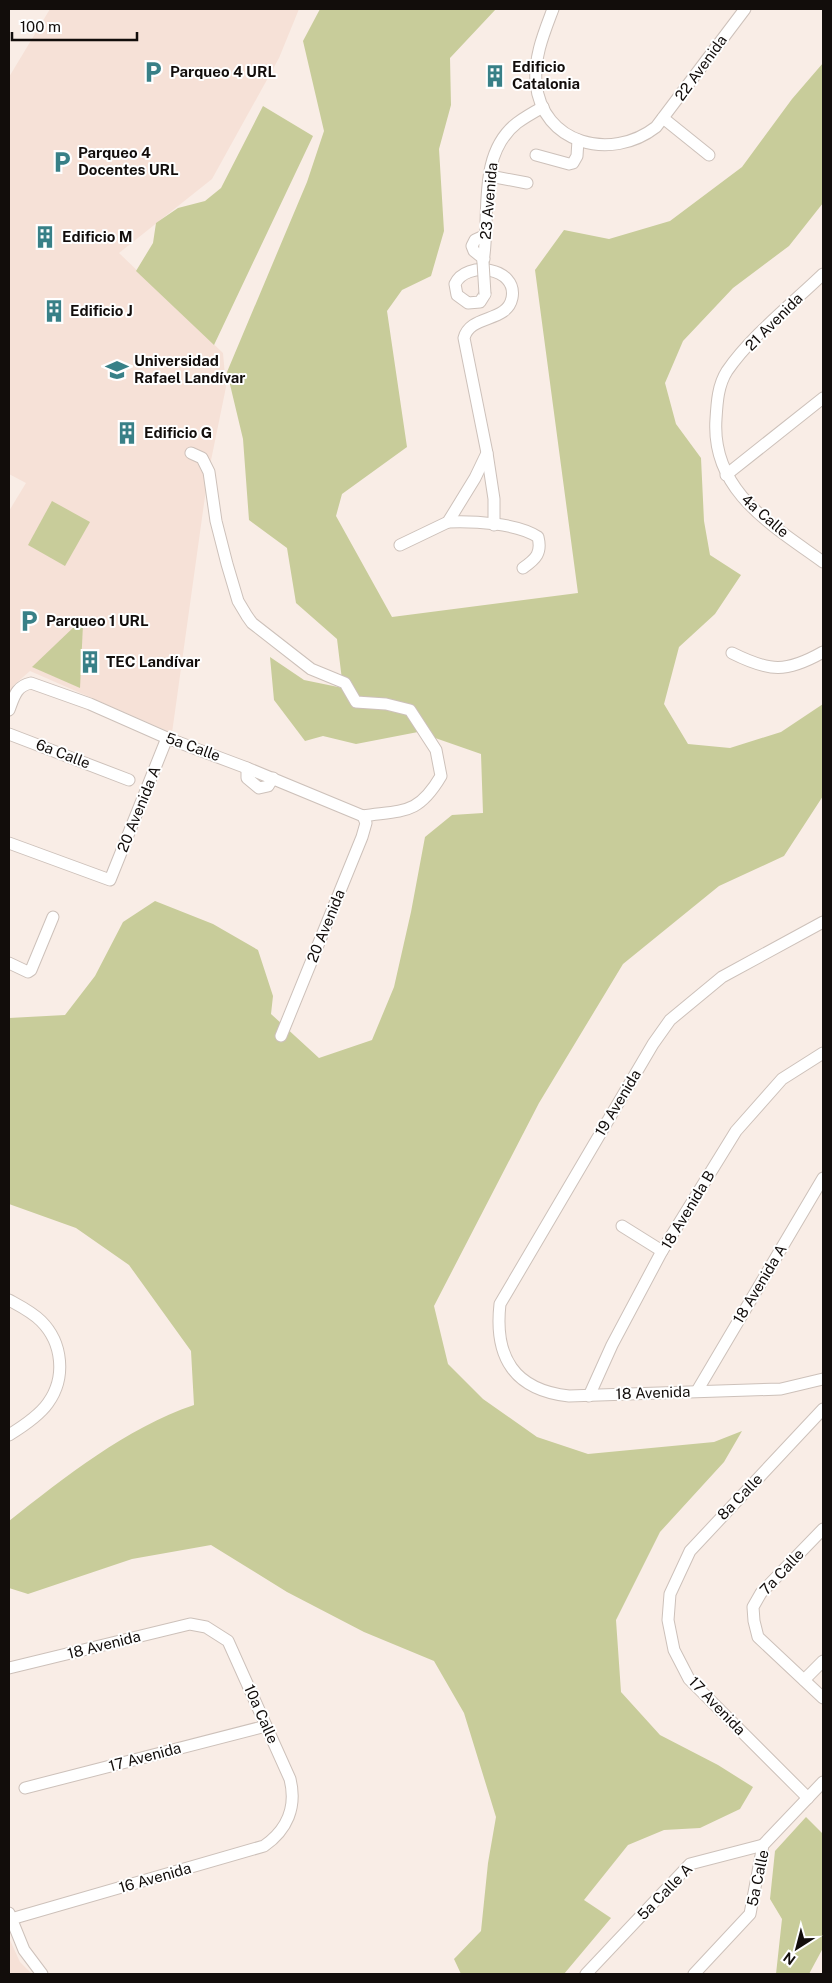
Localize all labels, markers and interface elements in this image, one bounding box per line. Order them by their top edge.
scale bar [12,10,138,42]
text: 100 m [20,18,61,35]
street label: 22 Avenida [671,32,730,104]
place label: Edificio Catalonia [512,58,580,92]
parking icon: Parqueo 4 URL [140,59,166,85]
place label: Parqueo 4 URL [170,63,276,80]
building icon: Edificio Catalonia [482,63,508,89]
place label: Parqueo 4 Docentes URL [78,144,179,178]
parking icon: Parqueo 4 Docentes URL [49,149,75,175]
street label: 23 Avenida [477,162,500,240]
building icon: Edificio M [32,224,58,250]
place label: Edificio M [62,228,133,245]
street label: 21 Avenida [741,289,806,354]
building icon: Edificio J [41,298,67,324]
place label: Edificio J [70,302,133,319]
place label: Universidad Rafael Landívar [134,352,246,386]
school or university icon: Universidad Rafael Landívar [104,357,130,383]
building icon: Edificio G [114,420,140,446]
place label: Edificio G [144,424,212,441]
street label: 4a Calle [738,491,792,541]
parking icon: Parqueo 1 URL [16,608,42,634]
place label: Parqueo 1 URL [46,612,149,629]
building icon: TEC Landívar [77,649,103,675]
place label: TEC Landívar [106,653,200,670]
street label: 5a Calle [163,729,223,764]
street label: 6a Calle [34,735,93,772]
street label: 20 Avenida A [114,763,164,854]
street label: 20 Avenida [303,887,348,965]
street label: 19 Avenida [591,1066,644,1139]
street label: 18 Avenida B [658,1167,718,1252]
street label: 18 Avenida A [729,1241,790,1326]
street label: 18 Avenida [615,1383,691,1402]
street label: 8a Calle [714,1470,766,1523]
street label: 7a Calle [756,1545,807,1598]
street label: 18 Avenida [66,1627,142,1662]
street label: 17 Avenida [686,1673,749,1738]
street label: 10a Calle [241,1682,282,1746]
street label: 17 Avenida [107,1739,183,1774]
street label: 5a Calle [743,1848,772,1908]
street label: 16 Avenida [117,1859,193,1896]
street label: 5a Calle A [634,1860,696,1923]
north arrow [772,1923,822,1973]
text: N [780,1949,798,1968]

